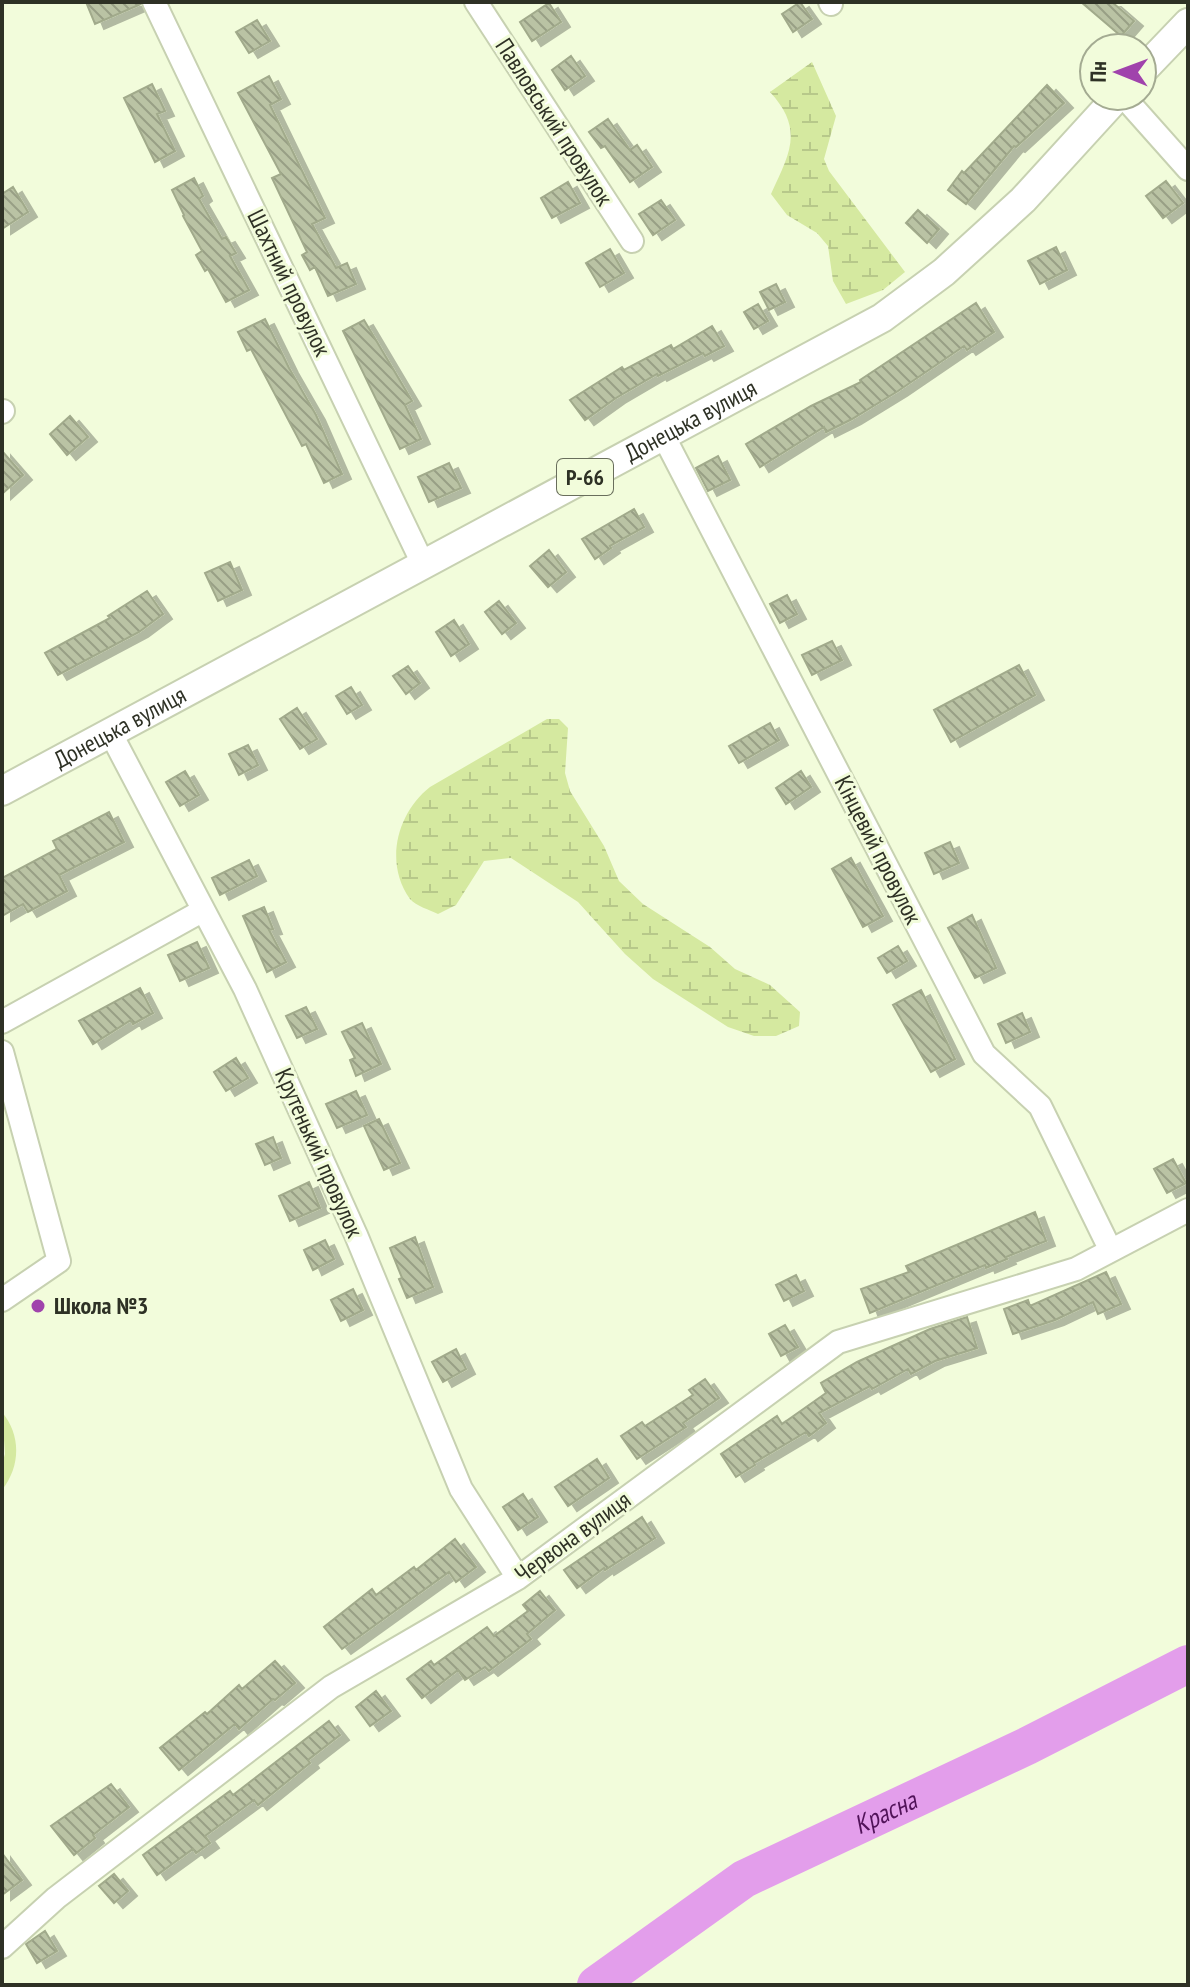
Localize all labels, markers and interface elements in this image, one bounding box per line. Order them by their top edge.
street label: Павловський провулок [489,32,621,212]
north arrow [1078,32,1158,112]
text: Пн [1084,61,1112,83]
street label: Шахтний провулок [241,204,339,362]
street label: Донецька вулиця [619,372,762,468]
road number: Р-66 [557,459,613,495]
street label: Донецька вулиця [48,679,191,775]
street label: Кінцевий провулок [828,770,930,930]
street label: Крутенький провулок [268,1063,371,1243]
place label: Школа №3 [54,1290,148,1321]
marker: Школа №3 [29,1297,47,1315]
street label: Червона вулиця [509,1484,637,1589]
water label: Красна [848,1783,923,1841]

